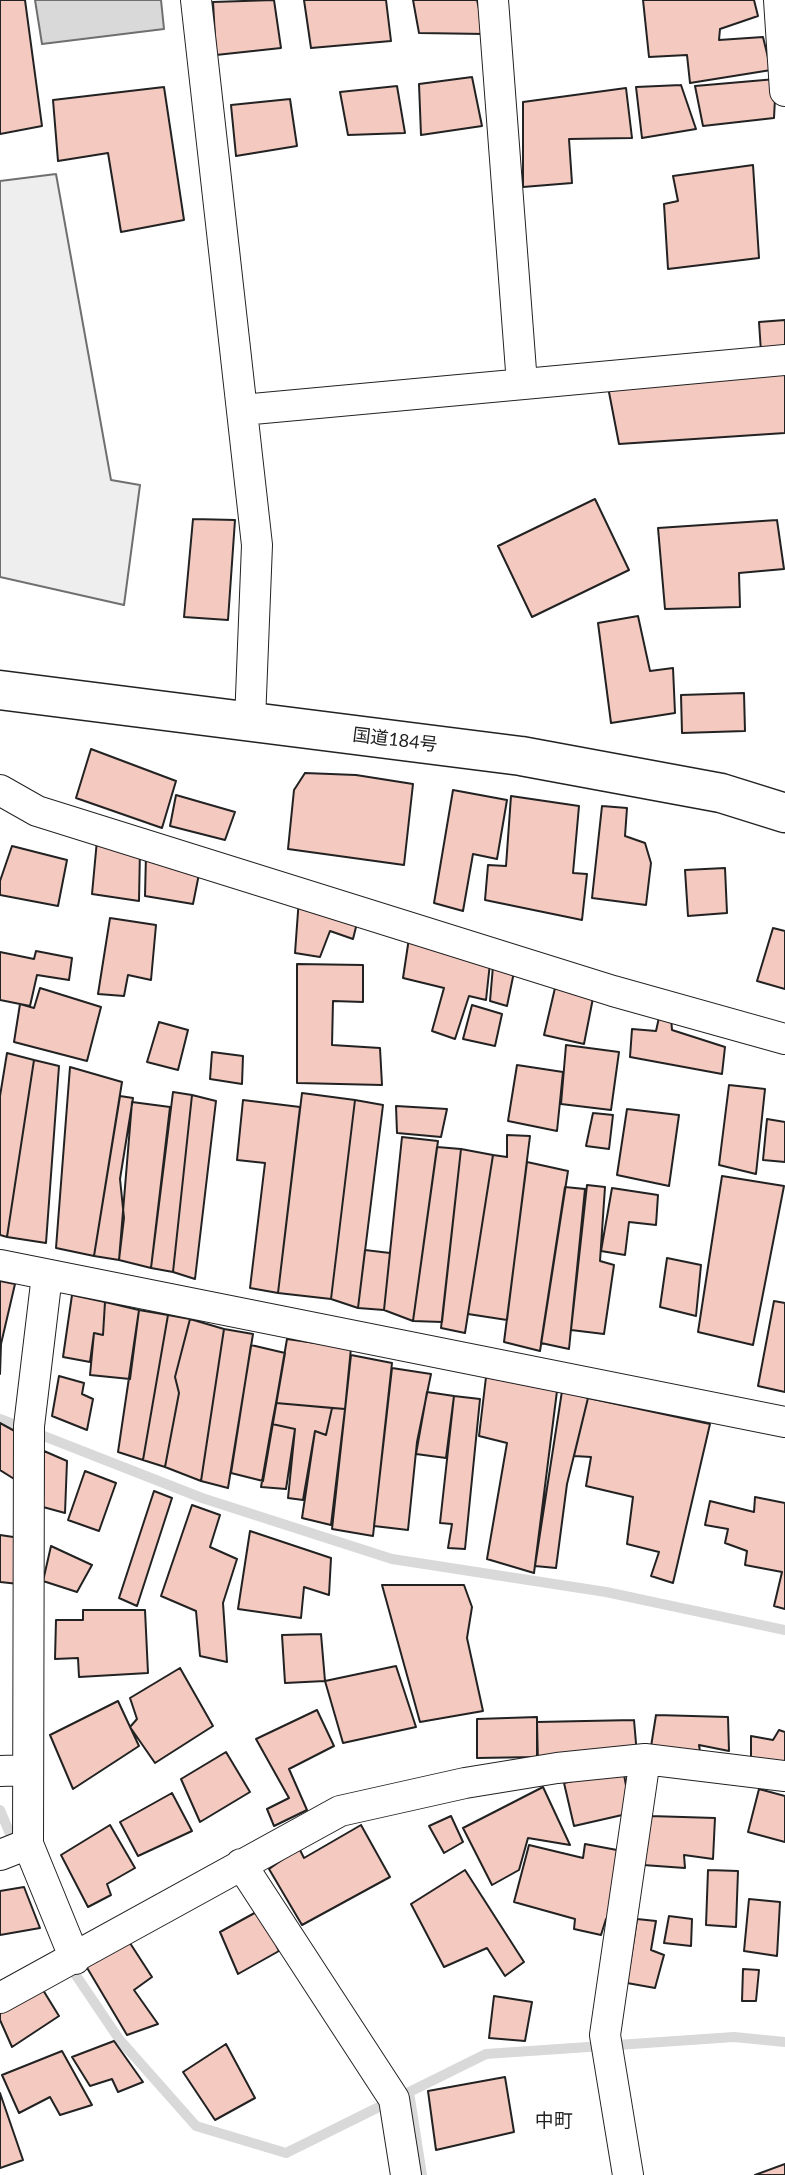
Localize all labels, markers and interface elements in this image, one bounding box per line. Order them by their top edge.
street label: 国道184号 [351,724,439,756]
district label: 中町 [535,2110,573,2132]

